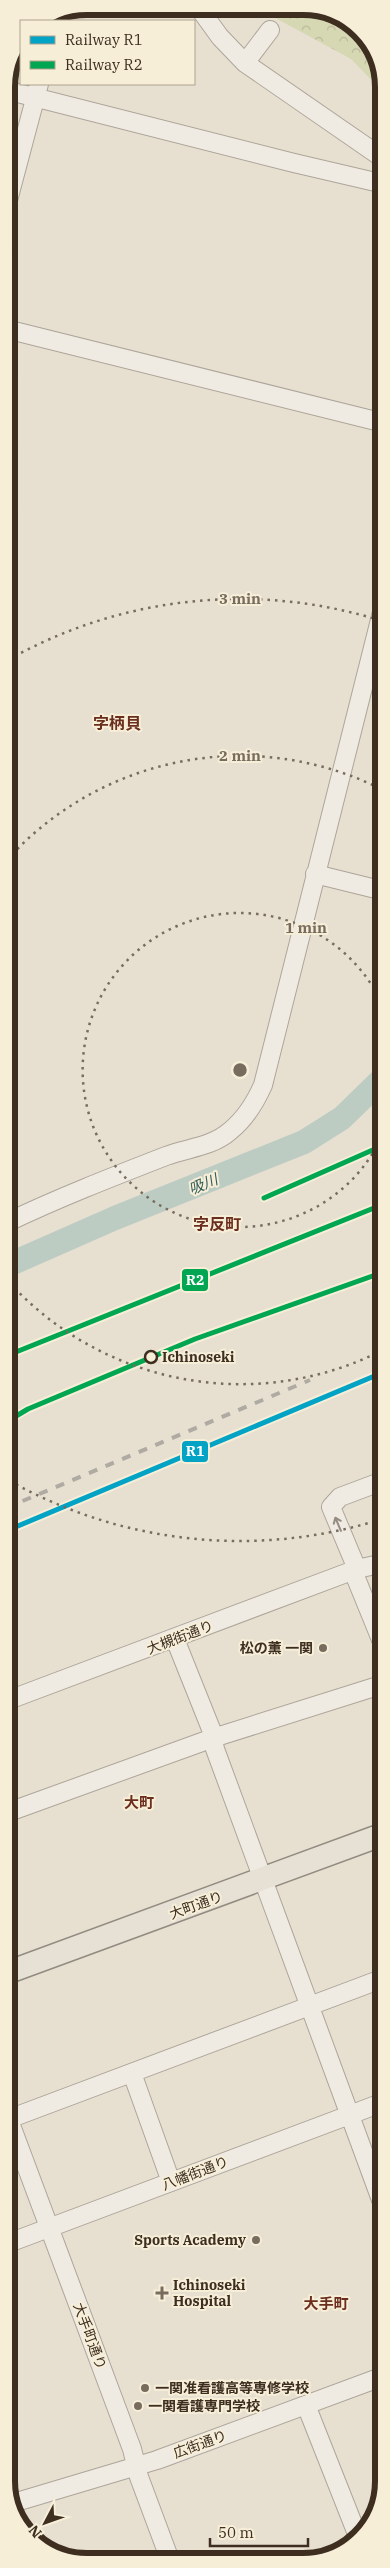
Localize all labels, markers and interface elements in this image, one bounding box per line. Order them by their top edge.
legend [20,20,195,85]
text: Railway R1 [65,30,143,49]
text: Railway R2 [65,55,143,74]
text: 3 min [219,589,261,608]
district label: 字柄貝 [93,713,141,733]
text: 2 min [219,746,261,765]
text: 1 min [285,918,327,937]
centre of rings [231,1061,249,1079]
water label: 吸川 [186,1169,222,1198]
district label: 字反町 [193,1214,241,1234]
line badge: R2 [181,1268,209,1292]
text: R2 [186,1271,204,1289]
place label: Ichinoseki [162,1348,235,1366]
marker: Ichinoseki [144,1350,158,1364]
line badge: R1 [181,1440,209,1463]
text: R1 [186,1442,204,1460]
one-way arrow [332,1517,342,1532]
street label: 大槻街通り [144,1616,216,1658]
place label: 松の薫 一関 [240,1639,313,1657]
marker: 松の薫 一関 [317,1642,329,1654]
district label: 大町 [124,1793,154,1812]
street label: 大町通り [167,1887,225,1923]
street label: 八幡街通り [159,2152,231,2194]
place label: Sports Academy [134,2231,246,2249]
marker: Sports Academy [250,2234,262,2246]
place label: Ichinoseki Hospital [173,2276,246,2310]
marker: Ichinoseki Hospital [155,2286,169,2300]
district label: 大手町 [303,2294,349,2313]
street label: 大手町通り [70,2300,110,2372]
place label: 一関准看護高等専修学校 [155,2379,309,2397]
marker: 一関准看護高等専修学校 [139,2382,151,2394]
place label: 一関看護専門学校 [148,2397,260,2415]
marker: 一関看護専門学校 [132,2400,144,2412]
street label: 広街通り [171,2426,229,2462]
north arrow [20,2498,70,2548]
scale bar [210,2516,308,2548]
text: N [25,2521,46,2542]
text: 50 m [218,2523,254,2542]

